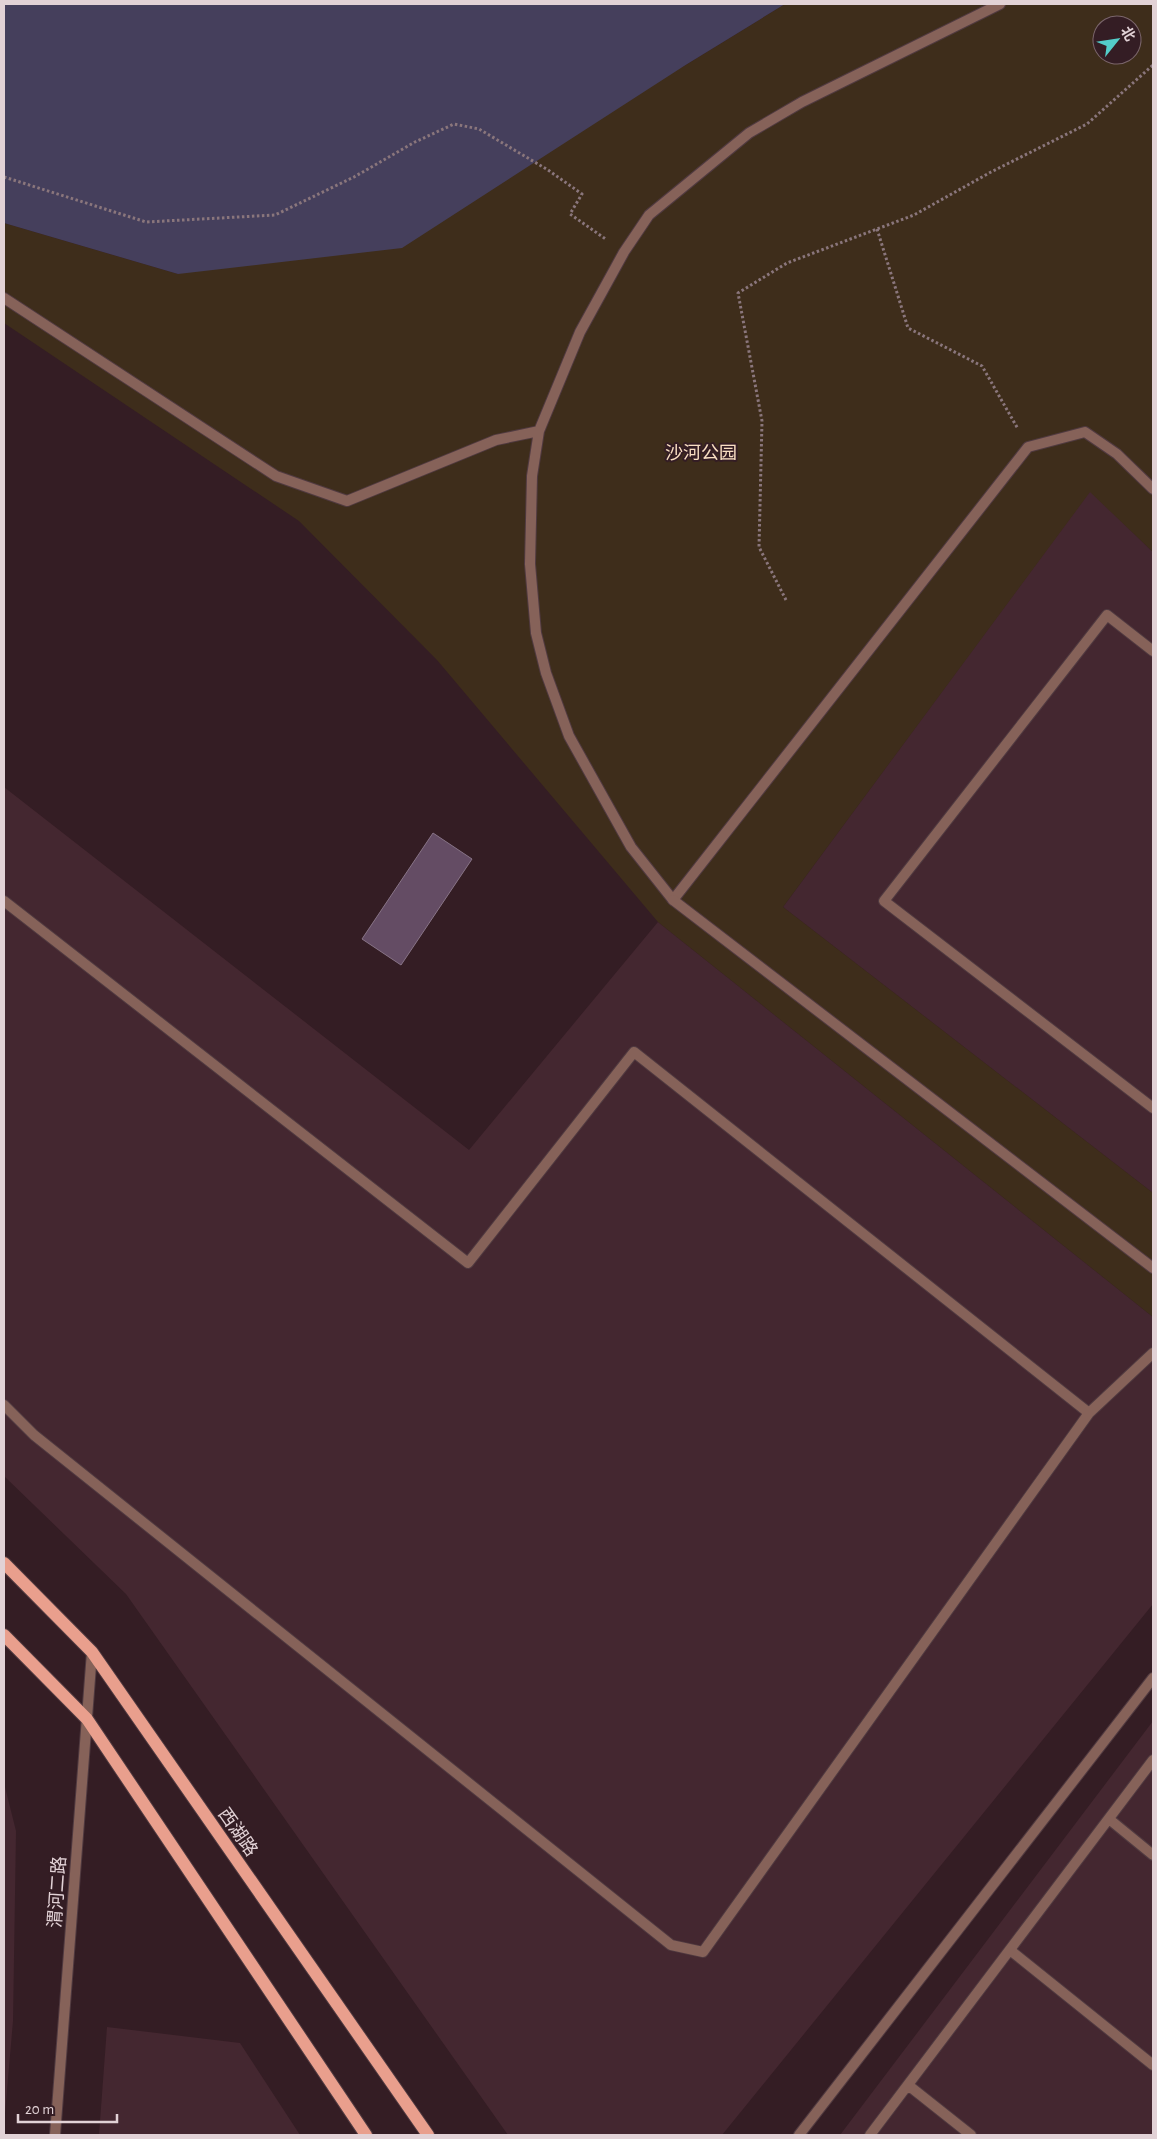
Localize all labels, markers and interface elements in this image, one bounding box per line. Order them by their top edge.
north arrow [1092,15,1142,65]
text: 北 [1118,24,1138,44]
park label: 沙河公园 [665,443,737,463]
street label: 西湖路 [214,1804,262,1860]
street label: 渭河二路 [45,1855,69,1929]
scale bar [18,2092,116,2124]
text: 20 m [25,2102,54,2117]

